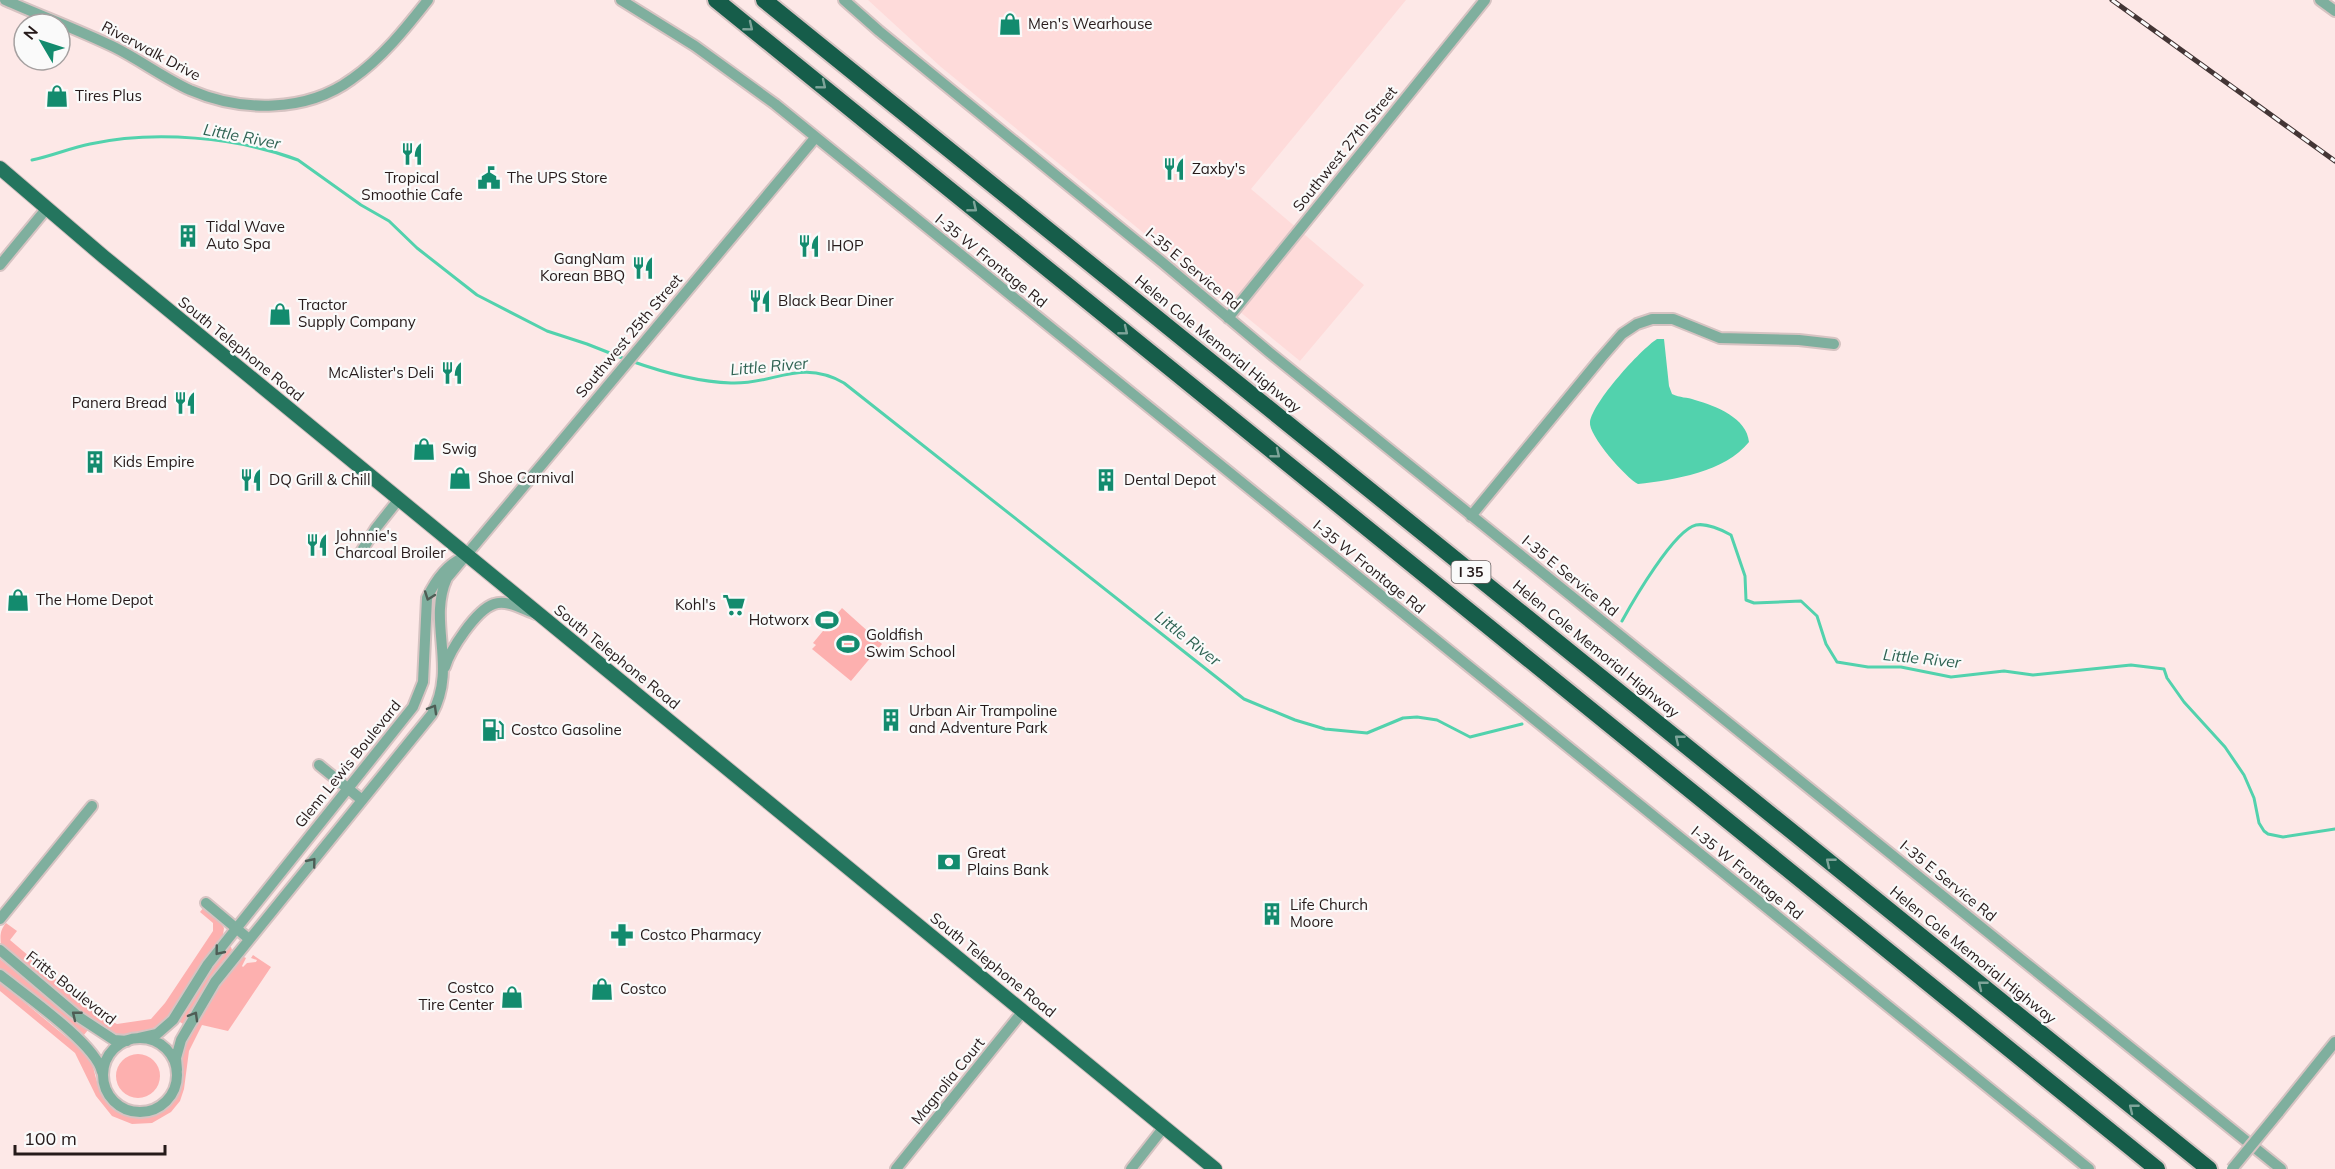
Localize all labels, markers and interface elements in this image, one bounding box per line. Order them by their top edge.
shop icon: Men's Wearhouse [997,11,1023,37]
north arrow [12,12,72,72]
place label: Men's Wearhouse [1028,14,1153,33]
street label: Riverwalk Drive [99,17,204,85]
one-way arrow [742,19,753,30]
text: N [19,22,42,44]
one-way arrow [815,78,826,89]
street label: Southwest 27th Street [1288,82,1401,215]
shop icon: Tires Plus [44,83,70,109]
place label: Tires Plus [75,86,142,105]
water label: Little River [202,119,283,153]
restaurant icon: Tropical Smoothie Cafe [399,141,425,167]
restaurant icon: Zaxby's [1161,156,1187,182]
place label: Zaxby's [1192,159,1245,178]
public building icon: The UPS Store [476,165,502,191]
place label: Tropical Smoothie Cafe [361,168,463,204]
place label: The UPS Store [507,168,607,187]
one-way arrow [966,201,977,212]
street label: I-35 W Frontage Rd [932,210,1051,312]
place label: Tidal Wave Auto Spa [206,217,285,253]
building icon: Tidal Wave Auto Spa [175,223,201,249]
street label: I-35 E Service Rd [1142,223,1245,314]
restaurant icon: IHOP [796,233,822,259]
place label: IHOP [827,236,864,255]
place label: GangNam Korean BBQ [540,249,625,285]
restaurant icon: GangNam Korean BBQ [630,255,656,281]
street label: Southwest 25th Street [571,270,686,401]
street label: Helen Cole Memorial Highway [1131,270,1305,417]
restaurant icon: Black Bear Diner [747,288,773,314]
place label: Black Bear Diner [778,291,894,310]
street label: South Telephone Road [175,292,308,405]
place label: Tractor Supply Company [298,295,416,331]
shop icon: Tractor Supply Company [267,301,293,327]
one-way arrow [1118,324,1129,335]
water label: Little River [729,353,810,379]
restaurant icon: McAlister's Deli [439,360,465,386]
place label: McAlister's Deli [328,363,434,382]
restaurant icon: Panera Bread [172,390,198,416]
place label: Panera Bread [72,393,167,412]
shop icon: Swig [411,436,437,462]
place label: Swig [442,439,477,458]
one-way arrow [1269,447,1280,458]
building icon: Kids Empire [82,449,108,475]
place label: Kids Empire [113,452,195,471]
shop icon: Shoe Carnival [447,465,473,491]
restaurant icon: DQ Grill & Chill [238,467,264,493]
building icon: Dental Depot [1093,467,1119,493]
place label: Shoe Carnival [478,468,574,487]
place label: DQ Grill & Chill [269,470,370,489]
place label: Dental Depot [1124,470,1216,489]
street label: I-35 W Frontage Rd [1310,516,1429,618]
place label: Johnnie's Charcoal Broiler [335,526,446,562]
street label: I-35 E Service Rd [1518,531,1622,620]
restaurant icon: Johnnie's Charcoal Broiler [304,532,330,558]
road number: I 35 [1452,561,1490,583]
street label: Helen Cole Memorial Highway [1509,575,1683,722]
shop icon: The Home Depot [5,587,31,613]
place label: The Home Depot [36,590,153,609]
one-way arrow [424,590,437,600]
supermarket icon: Kohl's [721,592,747,618]
place label: Kohl's [675,595,716,614]
street label: South Telephone Road [551,600,684,713]
water label: Little River [1151,606,1226,671]
sports icon: Hotworx [814,607,840,633]
place label: Hotworx [749,610,809,629]
place label: Goldfish Swim School [866,625,955,661]
sports icon: Goldfish Swim School [835,631,861,657]
water label: Little River [1882,644,1963,672]
street label: Glenn Lewis Boulevard [290,696,405,831]
place label: Urban Air Trampoline and Adventure Park [909,701,1057,737]
one-way arrow [426,705,438,715]
building icon: Urban Air Trampoline and Adventure Park [878,707,904,733]
fuel station icon: Costco Gasoline [480,717,506,743]
place label: Costco Gasoline [511,720,622,739]
one-way arrow [1674,736,1685,747]
street label: I-35 W Frontage Rd [1688,822,1807,924]
street label: I-35 E Service Rd [1896,836,2000,925]
place label: Great Plains Bank [967,843,1049,879]
bank icon: Great Plains Bank [936,849,962,875]
one-way arrow [305,857,316,868]
one-way arrow [1826,859,1837,870]
street label: Helen Cole Memorial Highway [1886,881,2060,1028]
place label: Life Church Moore [1290,895,1368,931]
building icon: Life Church Moore [1259,901,1285,927]
street label: South Telephone Road [927,908,1060,1021]
pharmacy icon: Costco Pharmacy [609,922,635,948]
place label: Costco Pharmacy [640,925,761,944]
one-way arrow [215,944,226,955]
street label: Fritts Boulevard [22,947,120,1029]
shop icon: Costco [589,976,615,1002]
place label: Costco Tire Center [418,978,495,1014]
place label: Costco [620,979,667,998]
one-way arrow [1977,981,1988,992]
shop icon: Costco Tire Center [499,984,525,1010]
one-way arrow [72,1011,83,1022]
one-way arrow [187,1012,198,1023]
street label: Magnolia Court [907,1033,988,1128]
one-way arrow [2129,1104,2140,1115]
scale bar [15,1118,165,1156]
text: 100 m [24,1127,77,1150]

